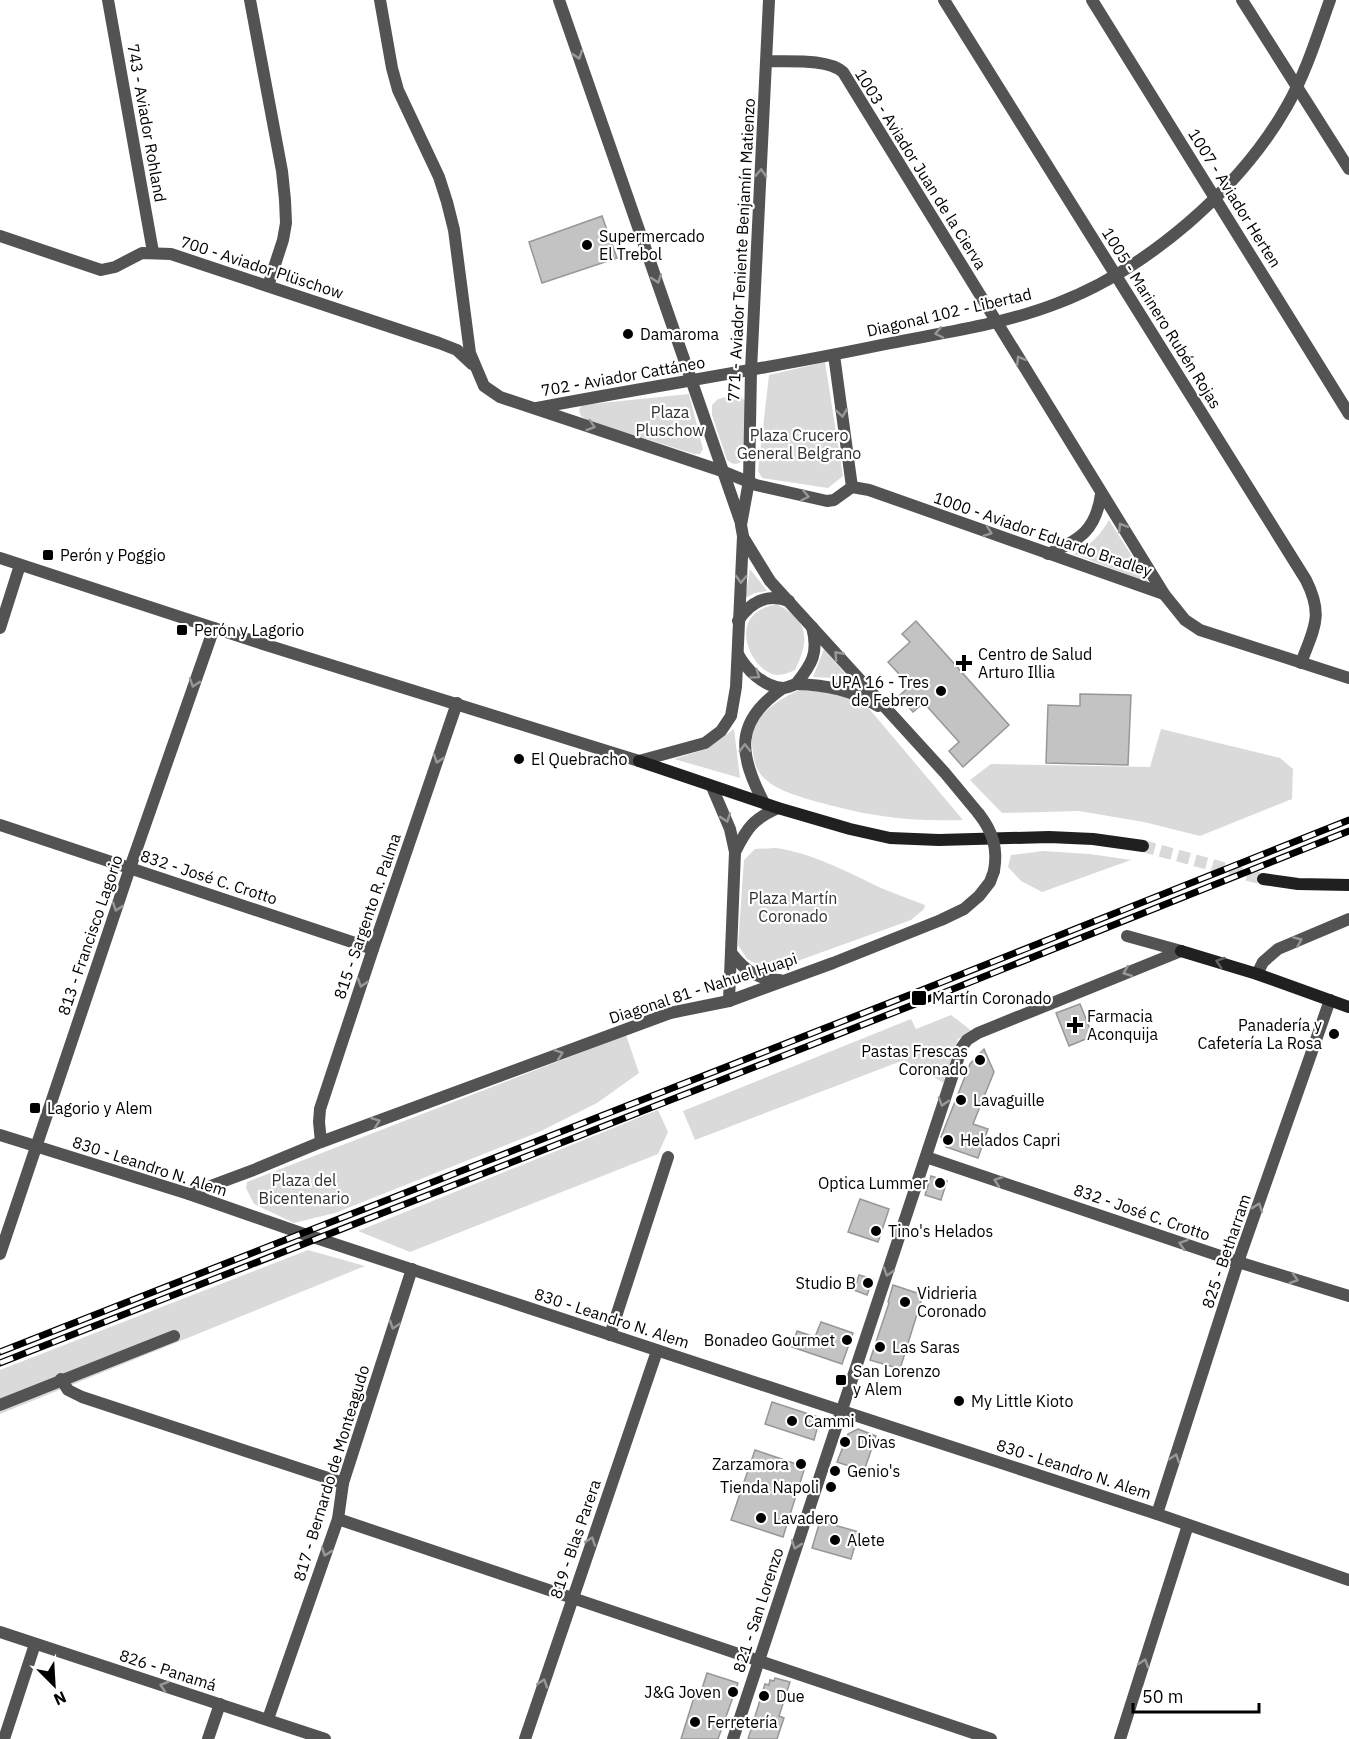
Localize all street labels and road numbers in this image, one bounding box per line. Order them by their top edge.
street label: 743 - Aviador Rohland [123,42,171,204]
street label: 1003 - Aviador Juan de la Cierva [851,65,991,273]
street label: 771 - Aviador Teniente Benjamín Matienzo [723,98,759,402]
street label: 1007 - Aviador Herten [1184,125,1286,271]
street label: 1005 - Marinero Rubén Rojas [1098,224,1226,412]
street label: 700 - Aviador Plüschow [178,231,346,303]
street label: Diagonal 102 - Libertad [865,283,1033,341]
street label: 702 - Aviador Cattáneo [540,352,706,400]
street label: 1000 - Aviador Eduardo Bradley [931,487,1155,581]
street label: 815 - Sargento R. Palma [329,830,405,1001]
street label: 832 - José C. Crotto [138,845,280,909]
street label: 813 - Francisco Lagorio [53,852,127,1018]
street label: Diagonal 81 - Nahuel Huapi [606,948,800,1028]
street label: 830 - Leandro N. Alem [70,1132,230,1200]
street label: 832 - José C. Crotto [1071,1179,1213,1245]
street label: 825 - Betharram [1197,1191,1255,1311]
street label: 830 - Leandro N. Alem [532,1284,692,1352]
street label: 817 - Bernardo de Monteagudo [289,1363,373,1583]
street label: 830 - Leandro N. Alem [994,1435,1154,1503]
street label: 819 - Blas Parera [545,1476,605,1601]
street label: 821 - San Lorenzo [728,1545,788,1675]
street label: 826 - Panamá [117,1645,220,1695]

